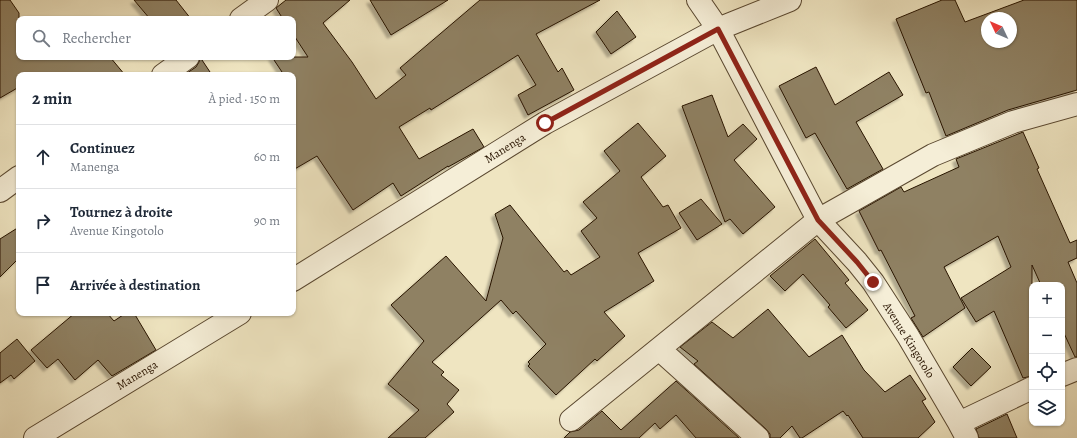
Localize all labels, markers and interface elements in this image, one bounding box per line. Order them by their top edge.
north arrow [981,12,1017,48]
search box [16,16,296,60]
icon: search [30,27,52,49]
text: Rechercher [62,28,131,48]
text: 2 min [32,87,72,110]
text: À pied · 150 m [208,90,280,107]
route start [536,114,554,132]
street label: Manenga [481,129,529,167]
text: Continuez [70,138,135,158]
icon: ahead [32,146,54,168]
text: 60 m [254,148,280,165]
text: Manenga [70,158,119,175]
text: Tournez à droite [70,202,173,222]
icon: right [32,210,54,232]
text: 90 m [254,212,280,229]
text: Avenue Kingotolo [70,222,164,239]
route end [864,273,882,291]
icon: arrive [32,274,54,296]
text: Arrivée à destination [70,275,201,295]
map controls [1029,282,1065,426]
button: + [1029,282,1065,318]
street label: Avenue Kingotolo [879,298,939,381]
button: − [1029,318,1065,354]
button: locate [1029,354,1065,390]
street label: Manenga [113,356,161,394]
button: layers [1029,390,1065,426]

